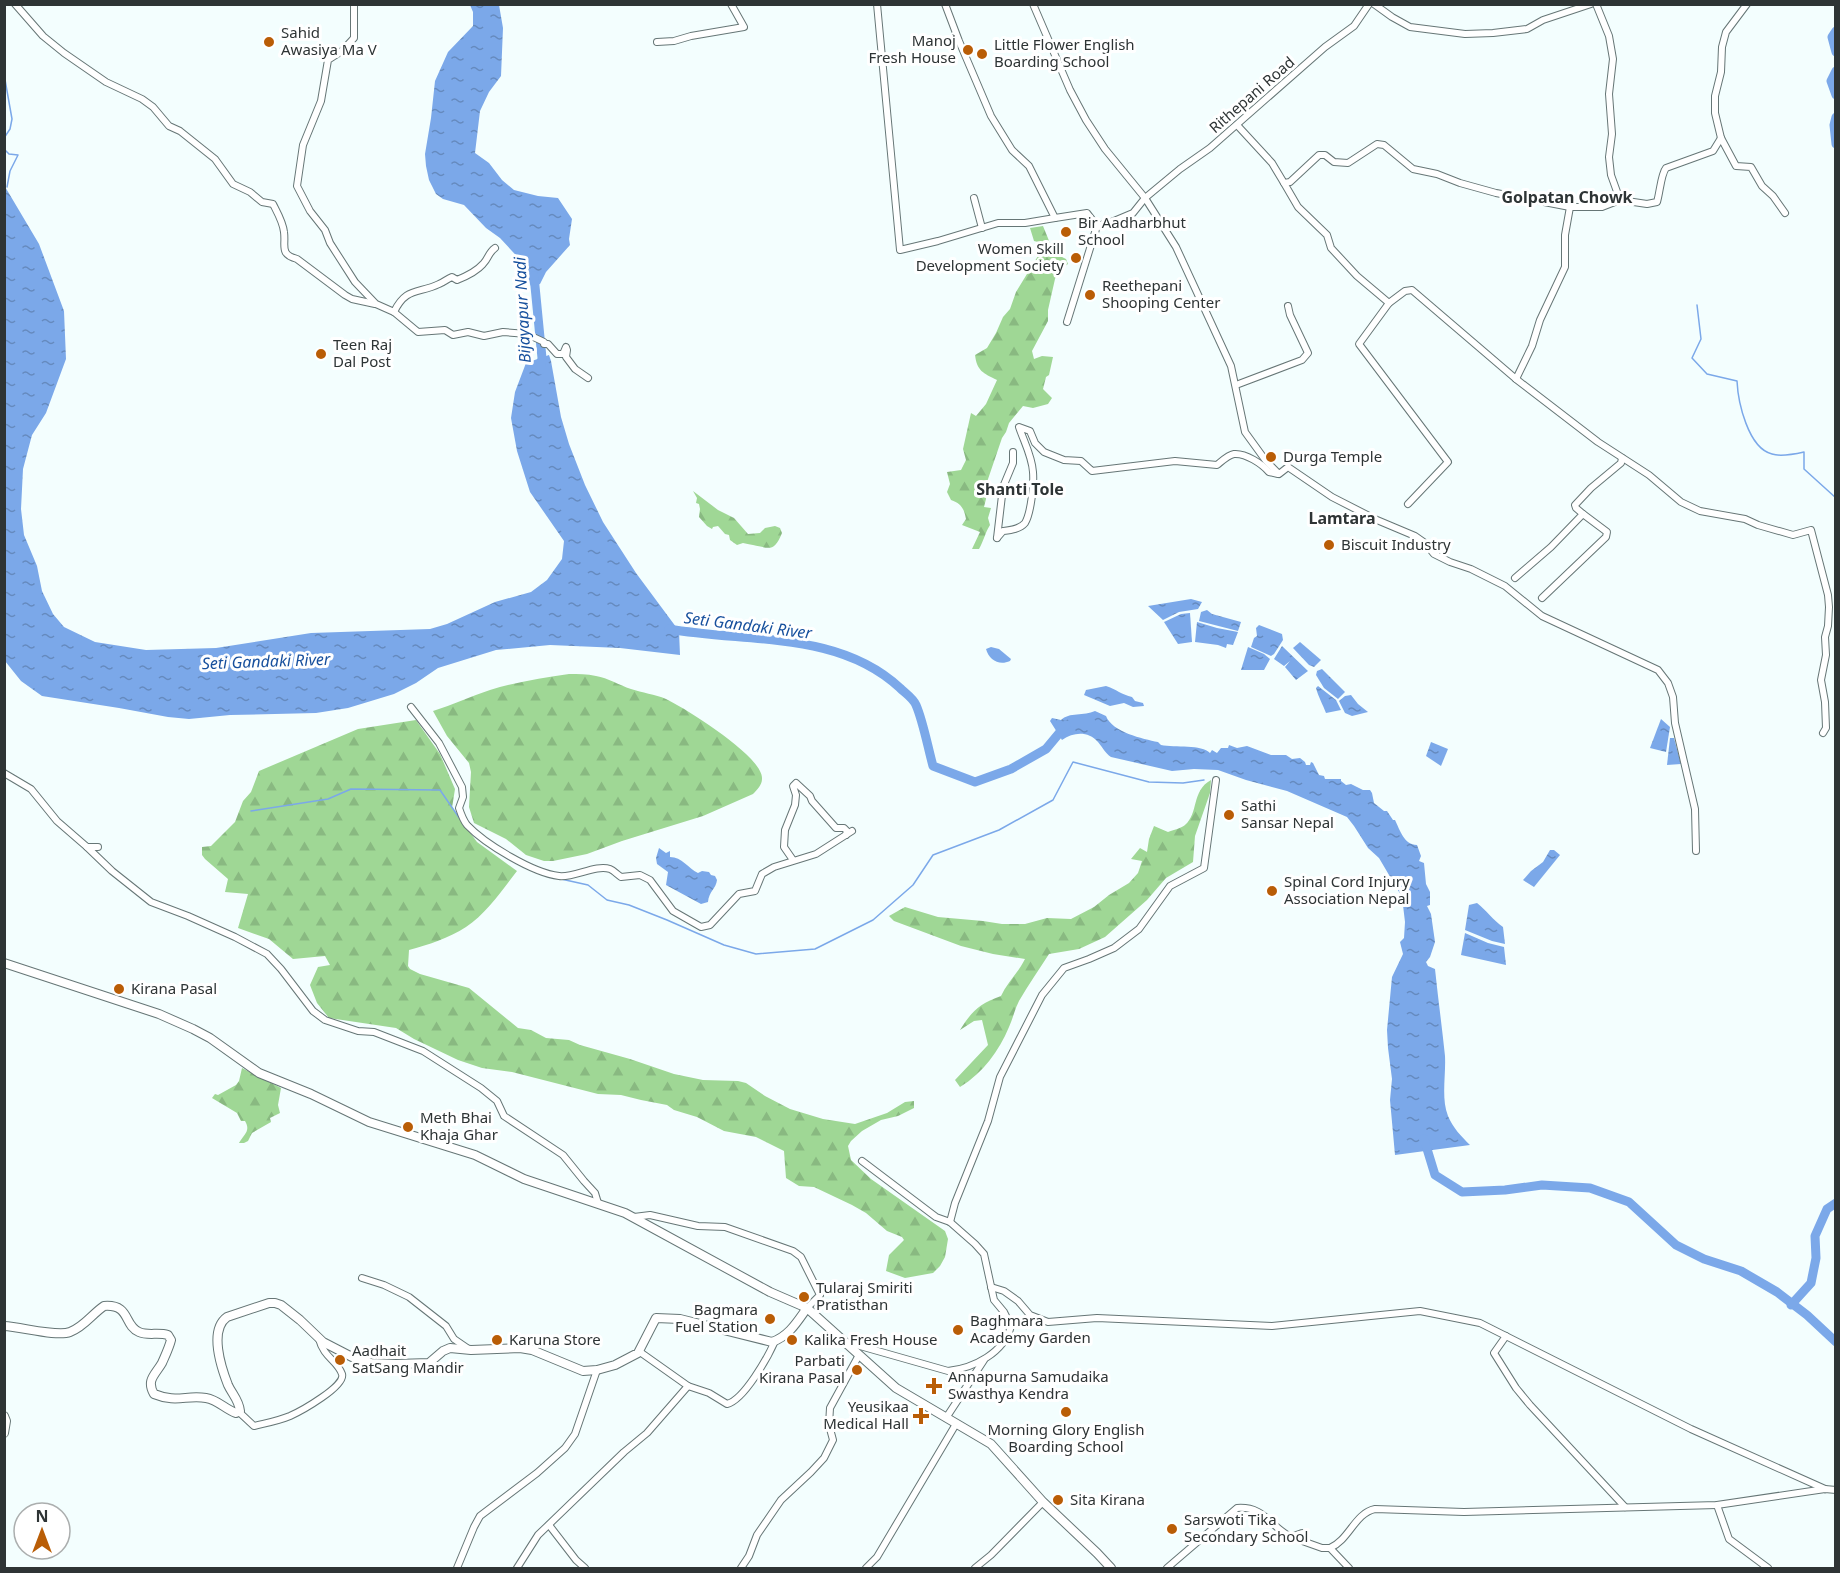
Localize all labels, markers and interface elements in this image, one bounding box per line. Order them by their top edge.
place label: Sahid Awasiya Ma V [281,22,377,59]
place label: Manoj Fresh House [868,30,956,67]
place label: Little Flower English Boarding School [994,34,1135,71]
marker: Sahid Awasiya Ma V [262,35,276,49]
marker: Manoj Fresh House [961,43,975,57]
marker: Little Flower English Boarding School [975,47,989,61]
street label: Rithepani Road [1204,52,1298,137]
district label: Golpatan Chowk [1501,186,1633,208]
place label: Bir Aadharbhut School [1078,212,1187,249]
marker: Bir Aadharbhut School [1059,225,1073,239]
place label: Women Skill Development Society [916,238,1064,275]
marker: Women Skill Development Society [1069,251,1083,265]
water label: Bijayapur Nadi [508,255,536,364]
place label: Reethepani Shooping Center [1102,275,1220,312]
marker: Reethepani Shooping Center [1083,288,1097,302]
place label: Teen Raj Dal Post [333,334,392,371]
marker: Teen Raj Dal Post [314,347,328,361]
place label: Durga Temple [1283,446,1382,466]
marker: Durga Temple [1264,450,1278,464]
district label: Shanti Tole [976,478,1064,500]
district label: Lamtara [1308,507,1376,529]
place label: Biscuit Industry [1341,534,1451,554]
marker: Biscuit Industry [1322,538,1336,552]
water label: Seti Gandaki River [683,606,814,644]
water label: Seti Gandaki River [201,648,331,674]
place label: Sathi Sansar Nepal [1241,795,1334,832]
marker: Sathi Sansar Nepal [1222,808,1236,822]
place label: Spinal Cord Injury Association Nepal [1284,871,1410,908]
marker: Spinal Cord Injury Association Nepal [1265,884,1279,898]
place label: Kirana Pasal [131,978,217,998]
marker: Kirana Pasal [112,982,126,996]
place label: Meth Bhai Khaja Ghar [420,1107,498,1144]
marker: Meth Bhai Khaja Ghar [401,1120,415,1134]
place label: Tularaj Smiriti Pratisthan [816,1277,913,1314]
marker: Tularaj Smiriti Pratisthan [797,1290,811,1304]
place label: Bagmara Fuel Station [675,1299,758,1336]
place label: Baghmara Academy Garden [970,1310,1091,1347]
marker: Bagmara Fuel Station [763,1312,777,1326]
marker: Baghmara Academy Garden [951,1323,965,1337]
place label: Karuna Store [509,1329,601,1349]
place label: Kalika Fresh House [804,1329,937,1349]
marker: Karuna Store [490,1333,504,1347]
marker: Kalika Fresh House [785,1333,799,1347]
place label: Aadhait SatSang Mandir [352,1340,464,1377]
place label: Parbati Kirana Pasal [759,1350,845,1387]
marker: Aadhait SatSang Mandir [333,1353,347,1367]
marker: Parbati Kirana Pasal [850,1363,864,1377]
place label: Annapurna Samudaika Swasthya Kendra [948,1366,1109,1403]
marker: Annapurna Samudaika Swasthya Kendra [925,1377,943,1395]
place label: Yeusikaa Medical Hall [823,1396,909,1433]
marker: Morning Glory English Boarding School [1059,1405,1073,1419]
marker: Yeusikaa Medical Hall [914,1409,928,1423]
place label: Morning Glory English Boarding School [987,1419,1145,1456]
place label: Sita Kirana [1070,1489,1145,1509]
marker: Sita Kirana [1051,1493,1065,1507]
north arrow [12,1501,72,1561]
text: N [35,1505,49,1527]
place label: Sarswoti Tika Secondary School [1184,1509,1308,1546]
marker: Sarswoti Tika Secondary School [1165,1522,1179,1536]

